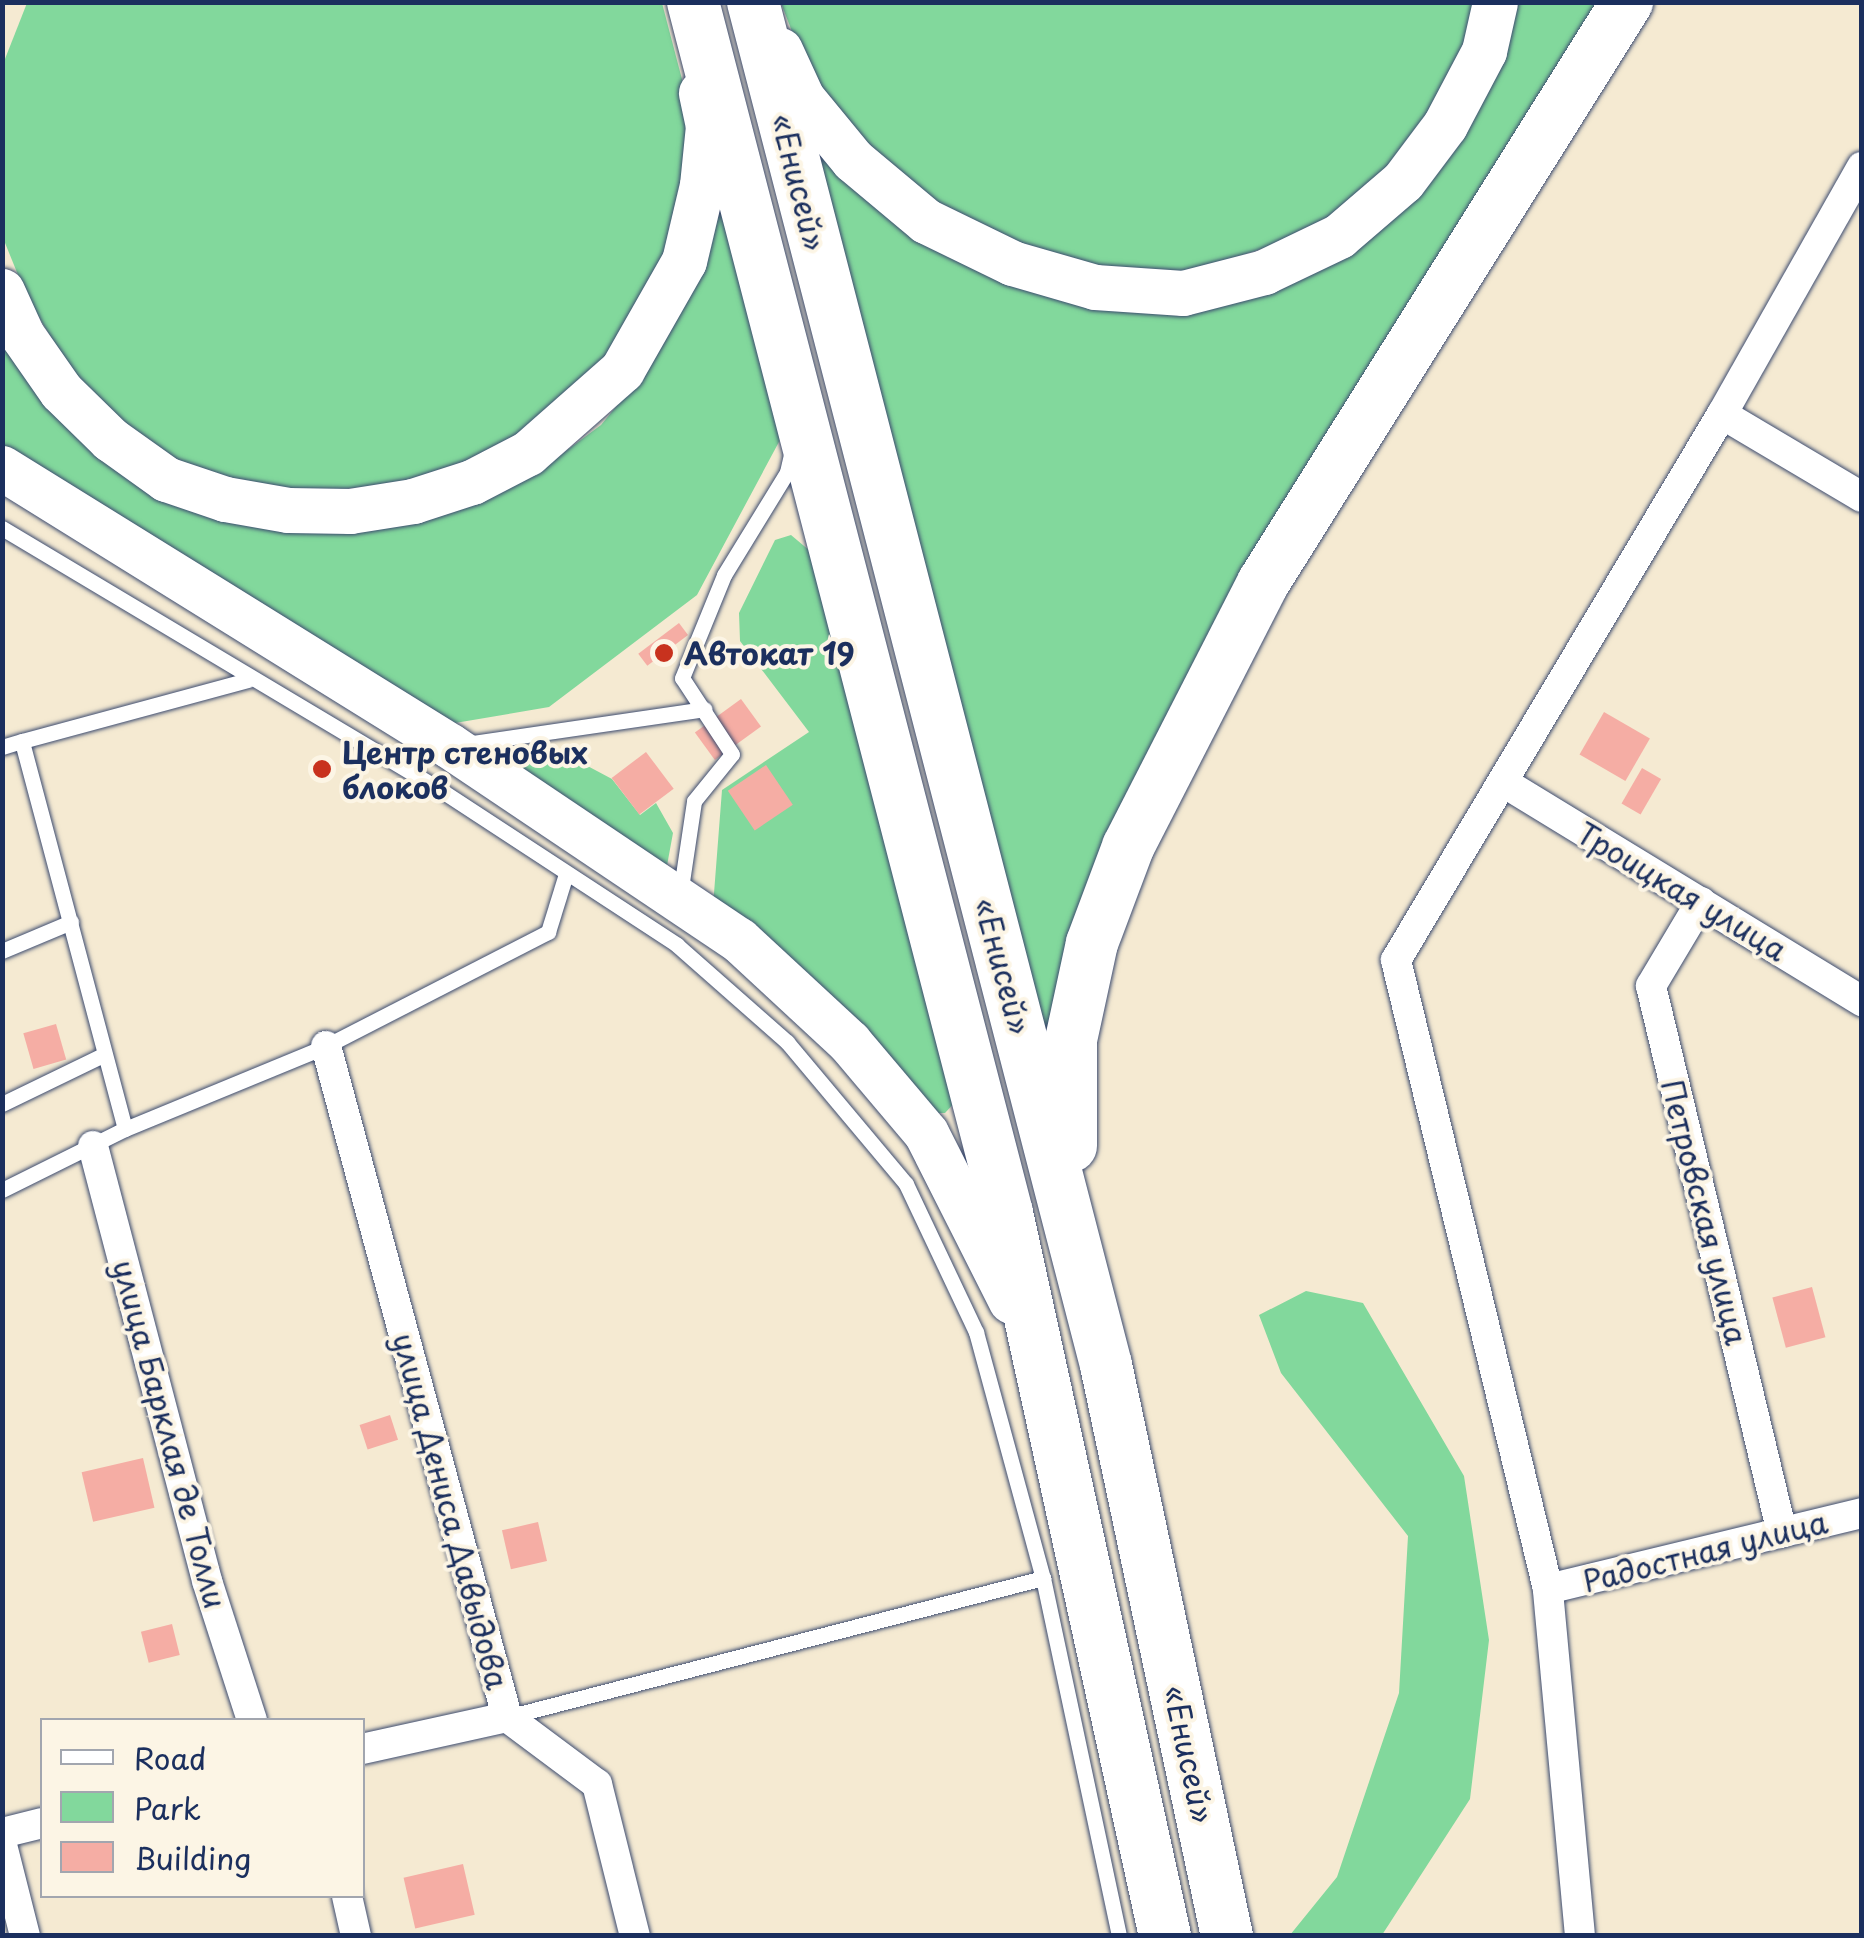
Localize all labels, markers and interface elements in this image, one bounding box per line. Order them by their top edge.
street label: «Енисей» [765,110,833,254]
place label: Автокат 19 [684,635,854,671]
marker: Автокат 19 [653,642,675,664]
place label: Центр стеновых блоков [342,734,590,804]
marker: Центр стеновых блоков [311,758,333,780]
street label: Троицкая улица [1570,814,1794,968]
street label: «Енисей» [968,894,1038,1038]
street label: Петровская улица [1654,1075,1756,1349]
street label: улица Барклая де Толли [106,1255,234,1613]
street label: улица Дениса Давыдова [386,1328,516,1694]
street label: Радостная улица [1578,1503,1832,1599]
street label: «Енисей» [1157,1682,1221,1826]
legend [40,1718,365,1898]
text: Road [134,1735,207,1780]
text: Park [134,1785,201,1830]
text: Building [134,1835,251,1880]

